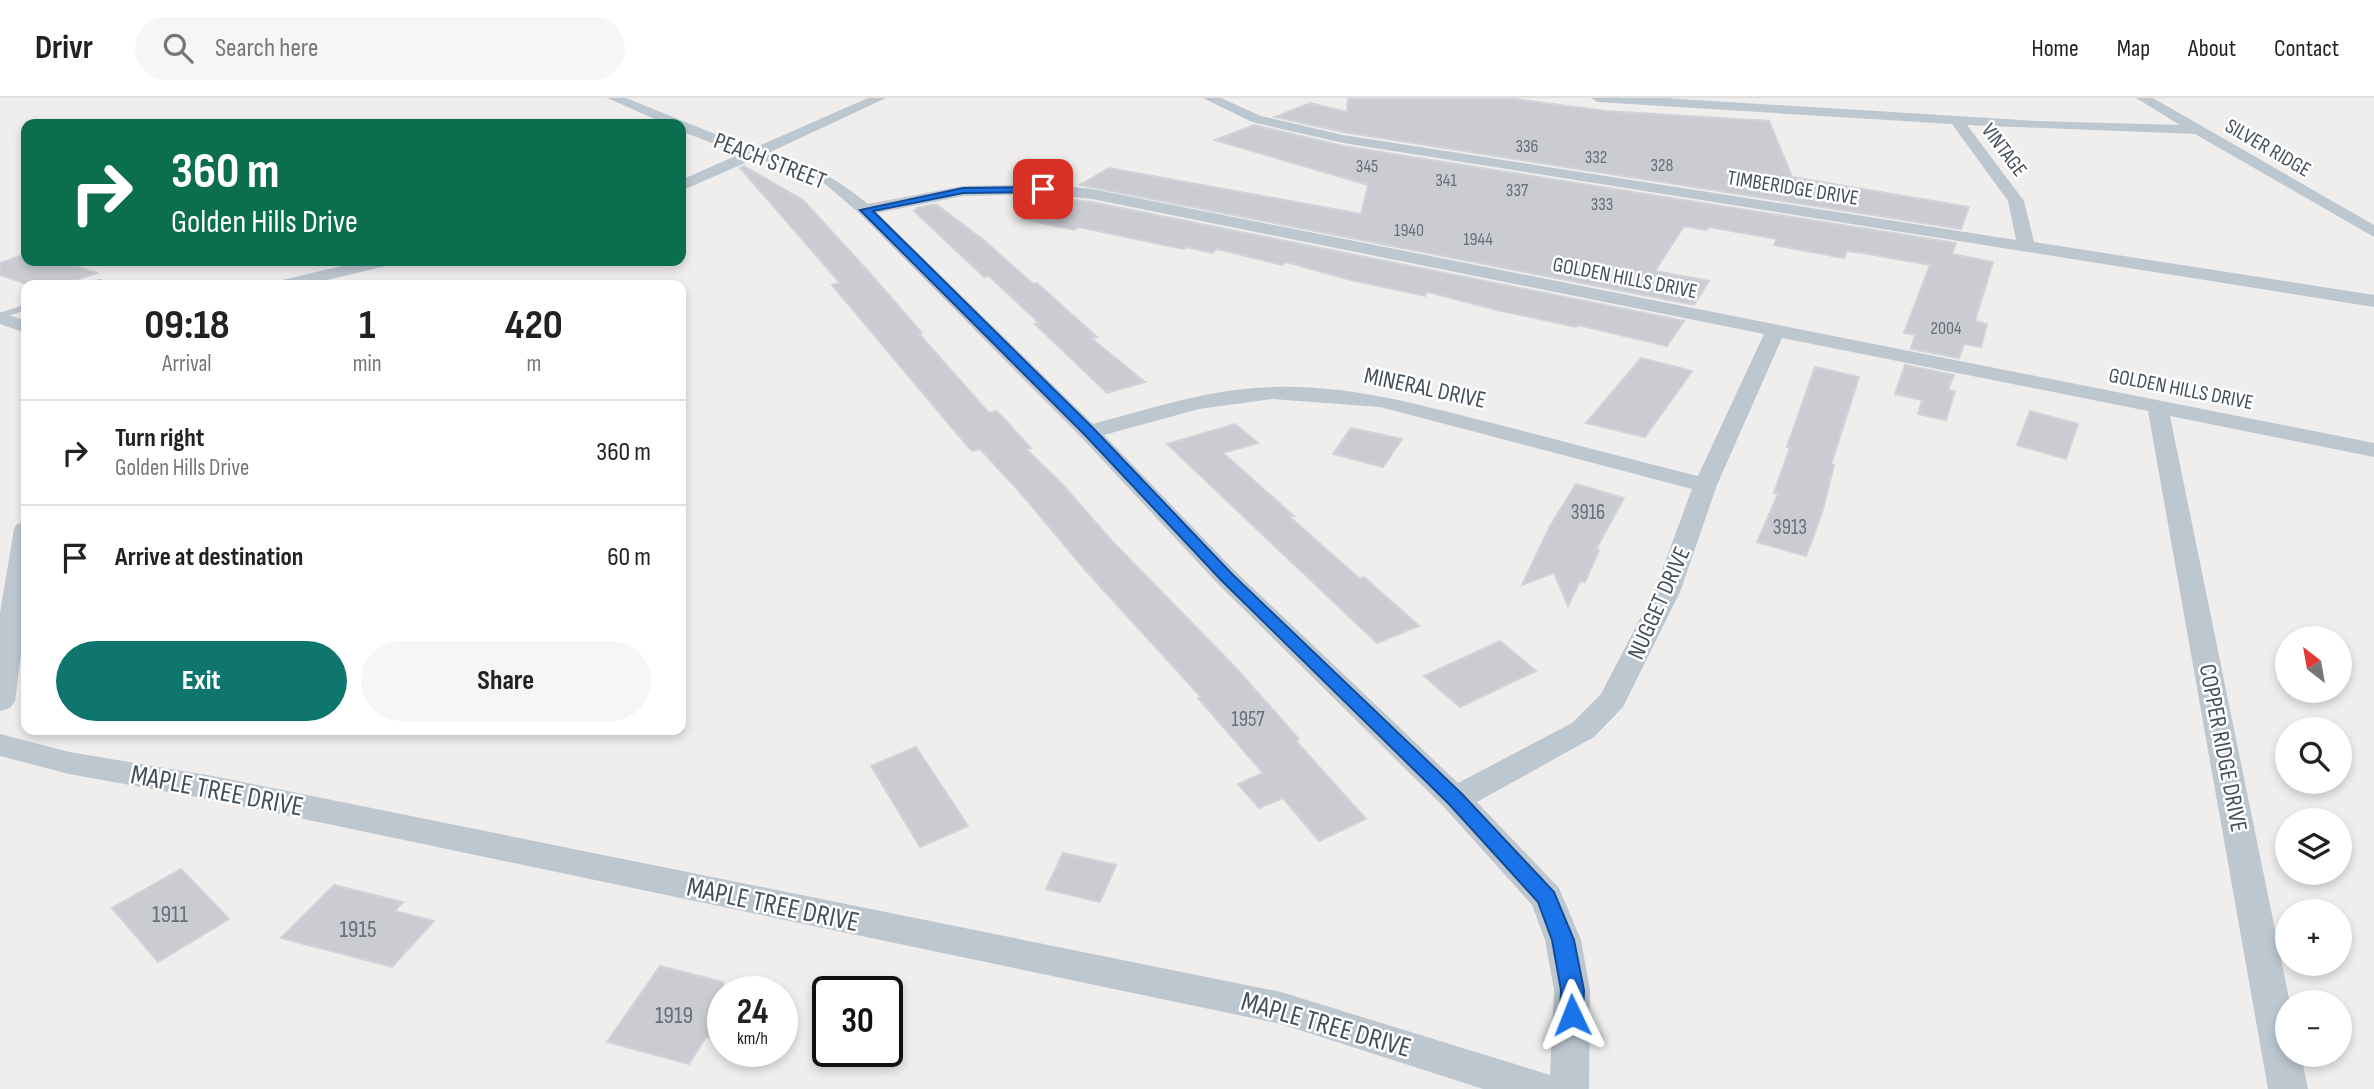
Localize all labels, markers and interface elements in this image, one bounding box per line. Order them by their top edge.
search box [135,17,625,80]
text: Drivr [35,28,93,68]
icon: search [159,29,197,67]
text: Search here [215,33,318,64]
text: Home [2031,34,2079,63]
text: Map [2117,34,2150,63]
text: About [2188,34,2236,63]
text: Contact [2274,34,2339,63]
street label: SILVER RIDGE [2221,114,2315,182]
street label: VINTAGE [1976,118,2032,182]
street label: PEACH STREET [710,126,831,196]
house number: 336 [1516,136,1539,157]
text: 360 m [171,143,279,202]
icon: right [56,147,147,238]
house number: 332 [1585,147,1607,168]
house number: 328 [1651,155,1674,176]
house number: 345 [1356,156,1378,177]
pin [1013,159,1073,219]
street label: TIMBERIDGE DRIVE [1726,165,1860,211]
icon: arrive [1024,170,1062,208]
house number: 341 [1435,170,1457,191]
house number: 337 [1506,180,1529,201]
house number: 333 [1591,194,1613,215]
text: Golden Hills Drive [171,203,358,242]
house number: 1940 [1394,220,1424,241]
house number: 1944 [1463,229,1493,250]
street label: GOLDEN HILLS DRIVE [1551,252,1699,304]
text: 09:18 [144,300,230,351]
text: 1 [359,300,375,351]
text: 420 [505,300,563,351]
house number: 2004 [1931,318,1962,339]
text: Arrival [162,350,212,378]
text: min [353,350,382,378]
text: m [526,350,541,378]
street label: MINERAL DRIVE [1362,361,1488,415]
street label: GOLDEN HILLS DRIVE [2107,363,2255,415]
text: Turn right [115,423,204,454]
icon: right [56,434,94,472]
text: 360 m [596,437,651,468]
text: Golden Hills Drive [115,454,249,482]
house number: 3916 [1571,500,1605,525]
house number: 3913 [1773,515,1807,540]
icon: arrive [56,539,94,577]
text: Arrive at destination [115,542,303,573]
text: 60 m [607,542,651,573]
street label: NUGGET DRIVE [1621,542,1697,664]
north arrow [2275,626,2352,704]
map controls [2275,626,2352,1067]
button: Exit [56,641,347,721]
button: Share [361,641,651,721]
street label: COPPER RIDGE DRIVE [2193,662,2253,834]
house number: 1957 [1231,707,1265,732]
button: search [2275,717,2352,794]
street label: MAPLE TREE DRIVE [128,758,306,824]
button: layers [2275,808,2352,885]
street label: MAPLE TREE DRIVE [684,871,862,939]
button: + [2275,899,2352,976]
house number: 1911 [152,900,189,929]
house number: 1915 [339,915,377,944]
speed limit sign: 30 [812,976,903,1067]
position arrow [1535,978,1609,1052]
street label: MAPLE TREE DRIVE [1237,985,1415,1065]
button: − [2275,990,2352,1067]
text: 24 [737,991,768,1034]
house number: 1919 [655,1001,693,1030]
text: km/h [737,1028,768,1049]

